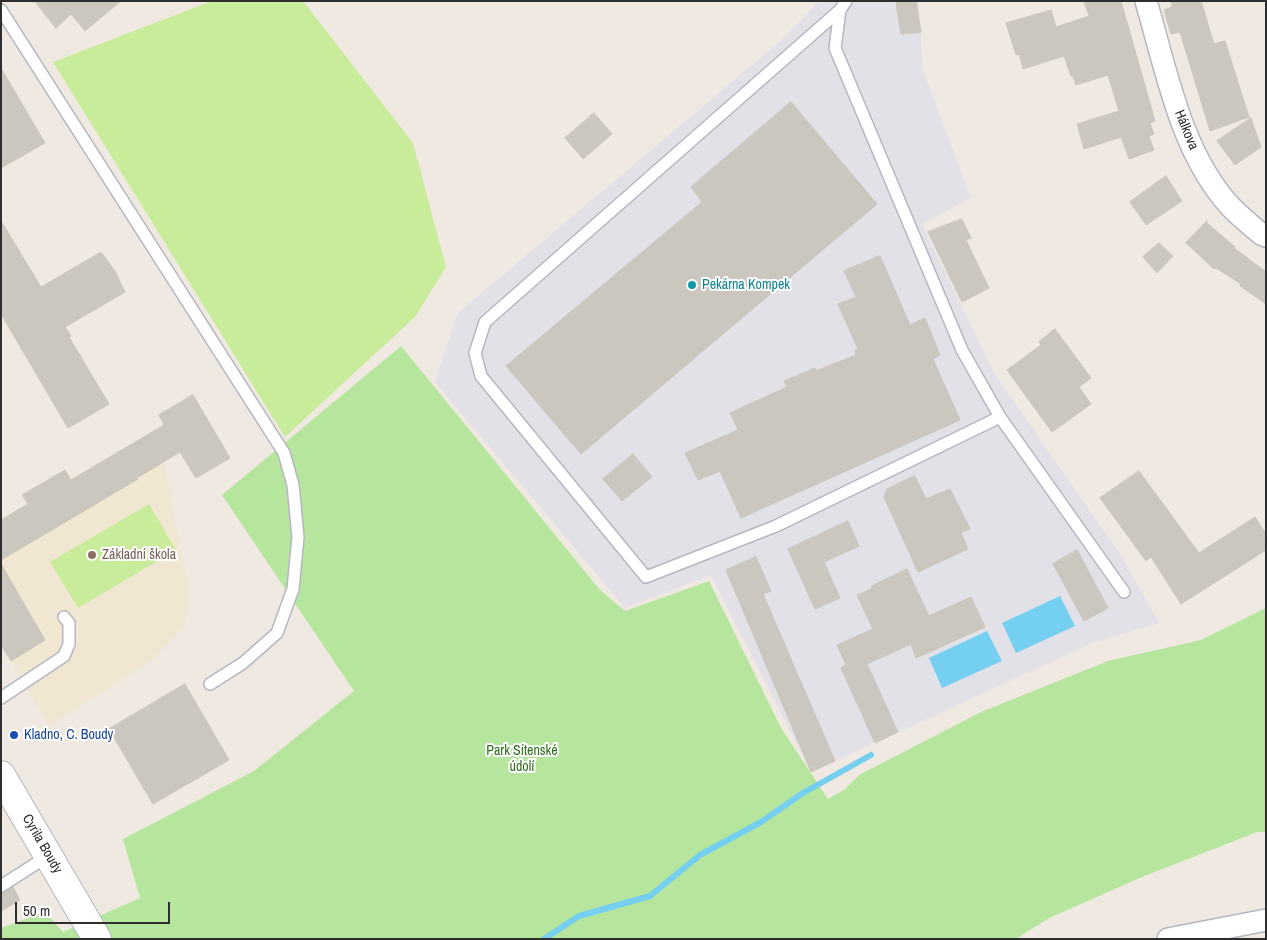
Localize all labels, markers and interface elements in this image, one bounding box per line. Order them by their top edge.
street label: Hálkova [1170,108,1202,152]
place label: Pekárna Kompek [702,277,790,293]
marker: Pekárna Kompek [686,279,698,291]
place label: Základní škola [102,547,176,563]
marker: Základní škola [86,549,98,561]
place label: Kladno, C. Boudy [24,727,113,743]
marker: Kladno, C. Boudy [8,729,20,741]
park label: Park Sítenské údolí [486,743,558,776]
street label: Cyrila Boudy [18,811,66,877]
scale bar [18,892,172,924]
text: 50 m [23,900,50,921]

